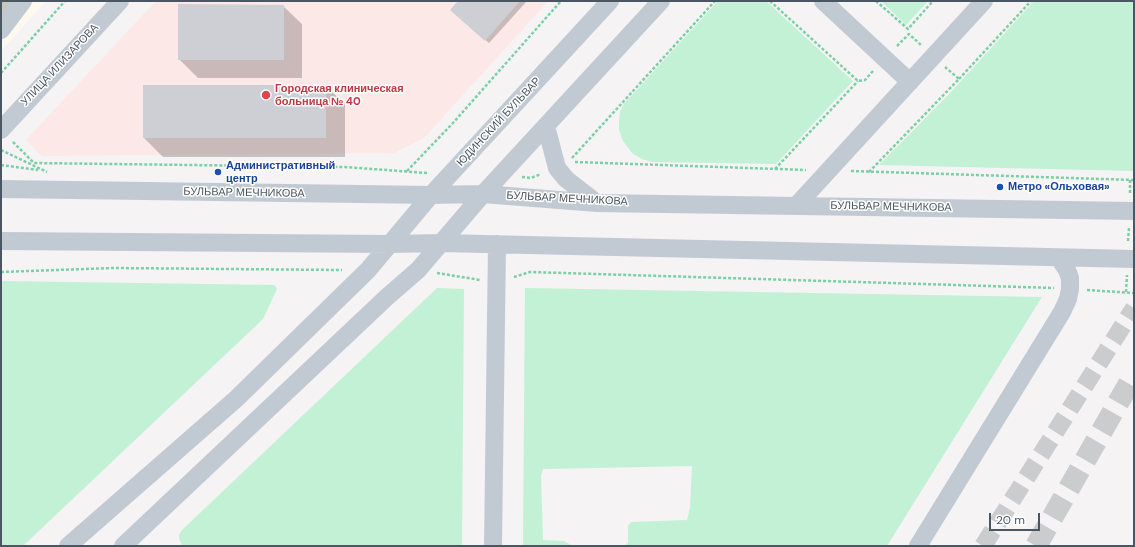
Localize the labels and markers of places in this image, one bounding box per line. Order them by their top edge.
place label: Городская клиническая больница № 40 [275,82,404,108]
marker: Городская клиническая больница № 40 [260,89,272,101]
place label: Административный центр [226,159,335,185]
marker: Административный центр [213,167,223,177]
place label: Метро «Ольховая» [1008,180,1110,194]
marker: Метро «Ольховая» [995,182,1005,192]

